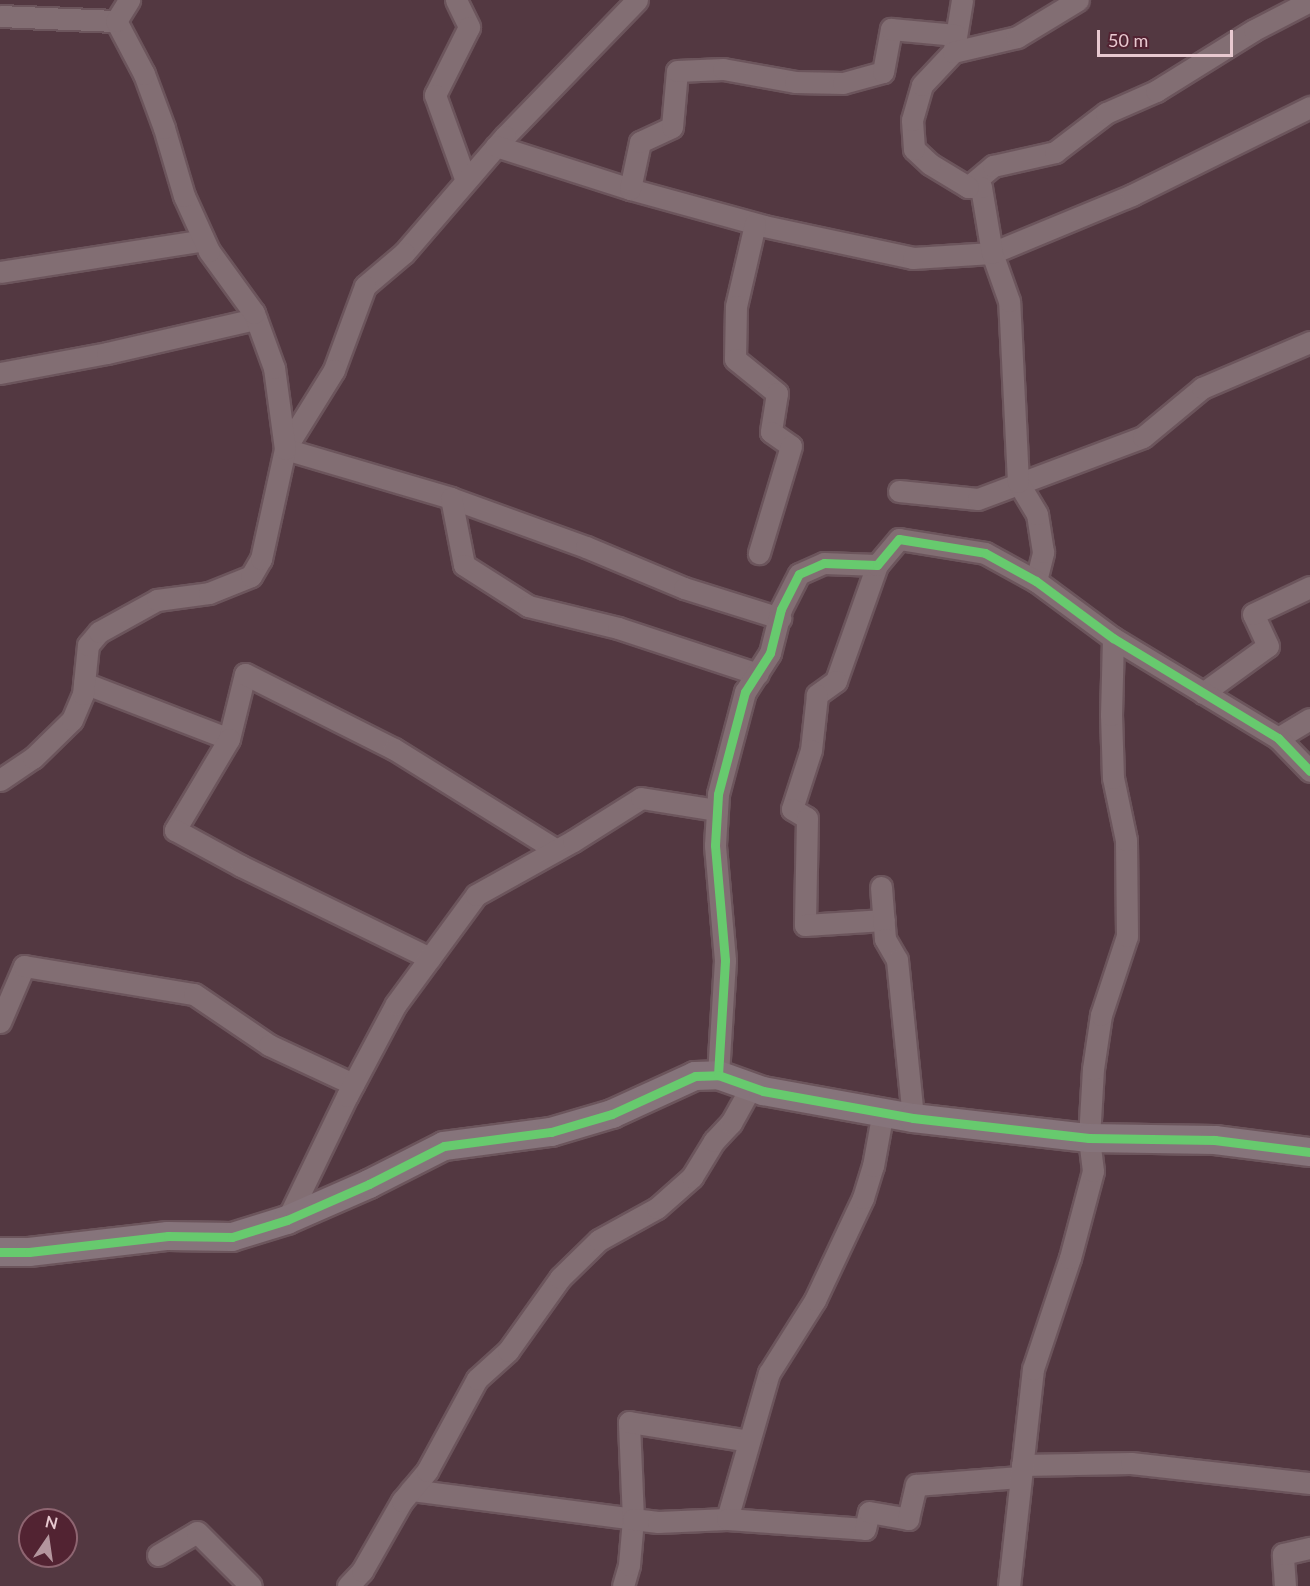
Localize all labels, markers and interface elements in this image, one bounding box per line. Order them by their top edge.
scale bar [1100,18,1236,56]
text: 50 m [1108,29,1148,51]
north arrow [18,1508,78,1568]
text: N [44,1511,60,1533]

